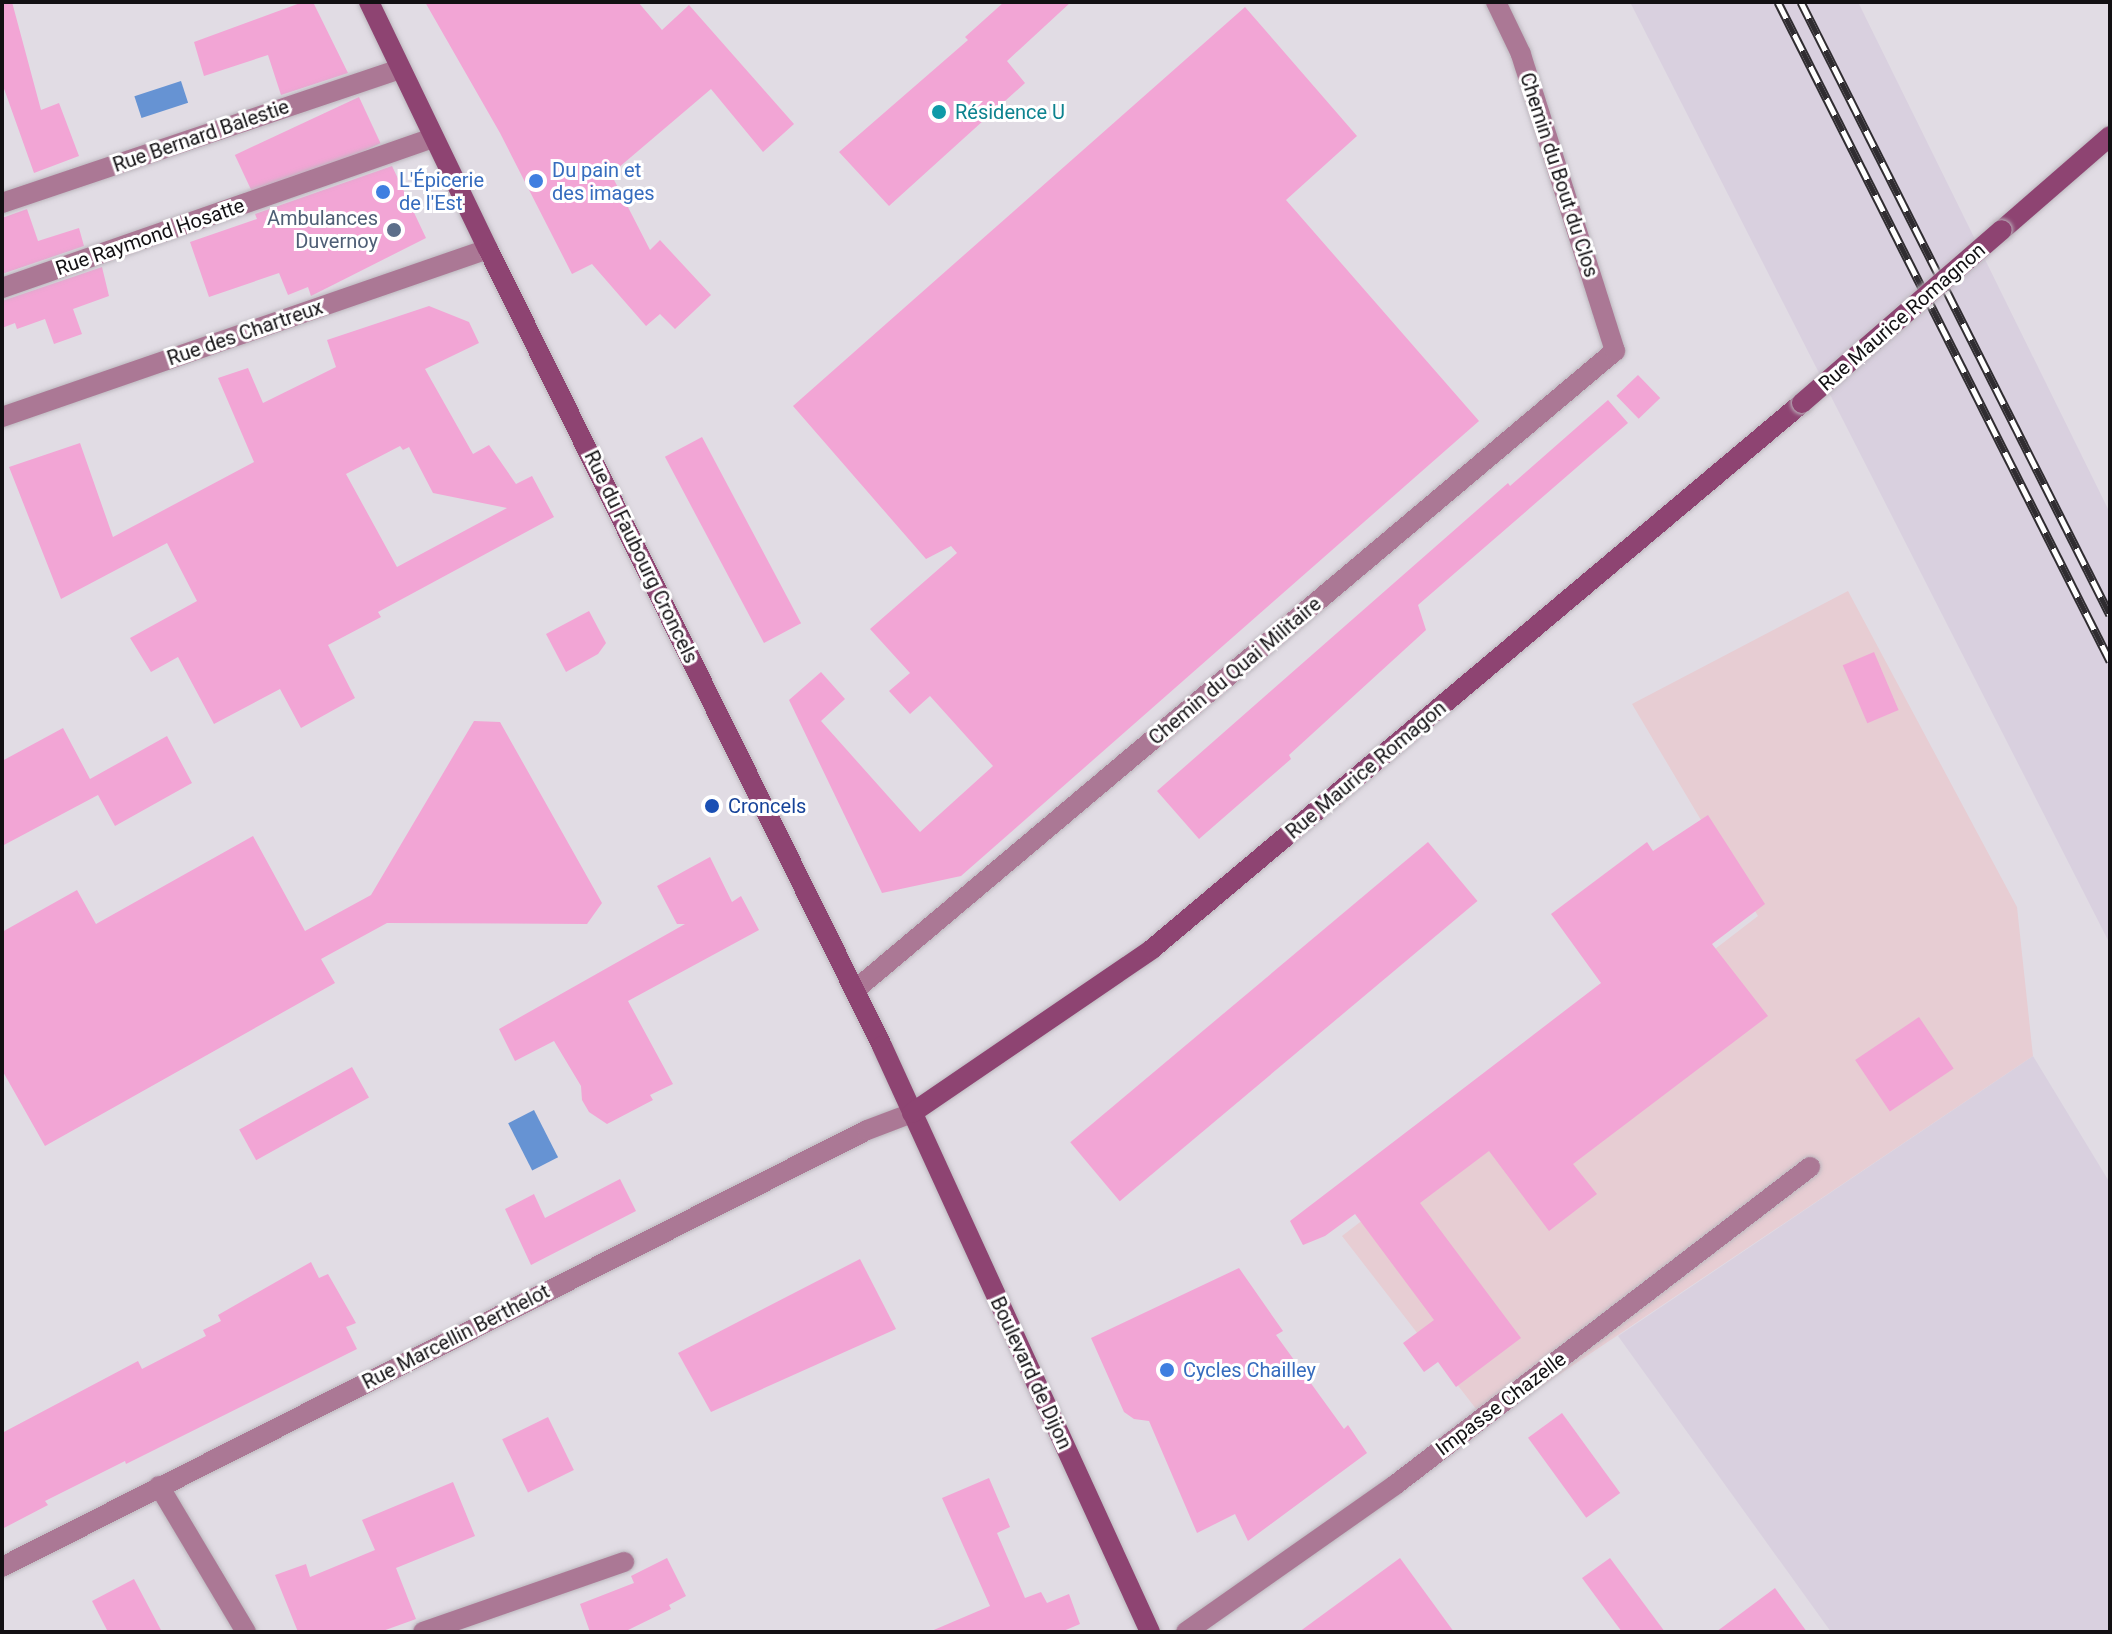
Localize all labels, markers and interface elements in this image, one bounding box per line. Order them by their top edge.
street label: Chemin du Bout du Clos [1515,70,1603,280]
street label: Rue Bernard Balestie [110,95,292,177]
place label: Résidence U [955,100,1065,124]
marker: Résidence U [930,103,948,121]
place label: Du pain et des images [552,158,655,205]
place label: L'Épicerie de l'Est [399,168,484,215]
marker: Du pain et des images [527,172,545,190]
marker: L'Épicerie de l'Est [374,183,392,201]
street label: Rue Raymond Hosatte [52,193,248,281]
place label: Ambulances Duvernoy [267,206,378,253]
marker: Ambulances Duvernoy [385,221,403,239]
street label: Rue Maurice Romagnon [1814,238,1990,396]
street label: Rue des Chartreux [164,295,326,371]
street label: Rue du Faubourg Croncels [579,447,703,667]
street label: Chemin du Quai Militaire [1144,592,1326,750]
street label: Rue Maurice Romagon [1281,696,1451,844]
place label: Croncels [728,794,806,818]
marker: Croncels [703,797,721,815]
street label: Rue Marcellin Berthelot [358,1279,554,1395]
street label: Boulevard de Dijon [985,1293,1077,1453]
street label: Impasse Chazelle [1431,1347,1571,1461]
place label: Cycles Chailley [1183,1358,1316,1382]
marker: Cycles Chailley [1158,1361,1176,1379]

